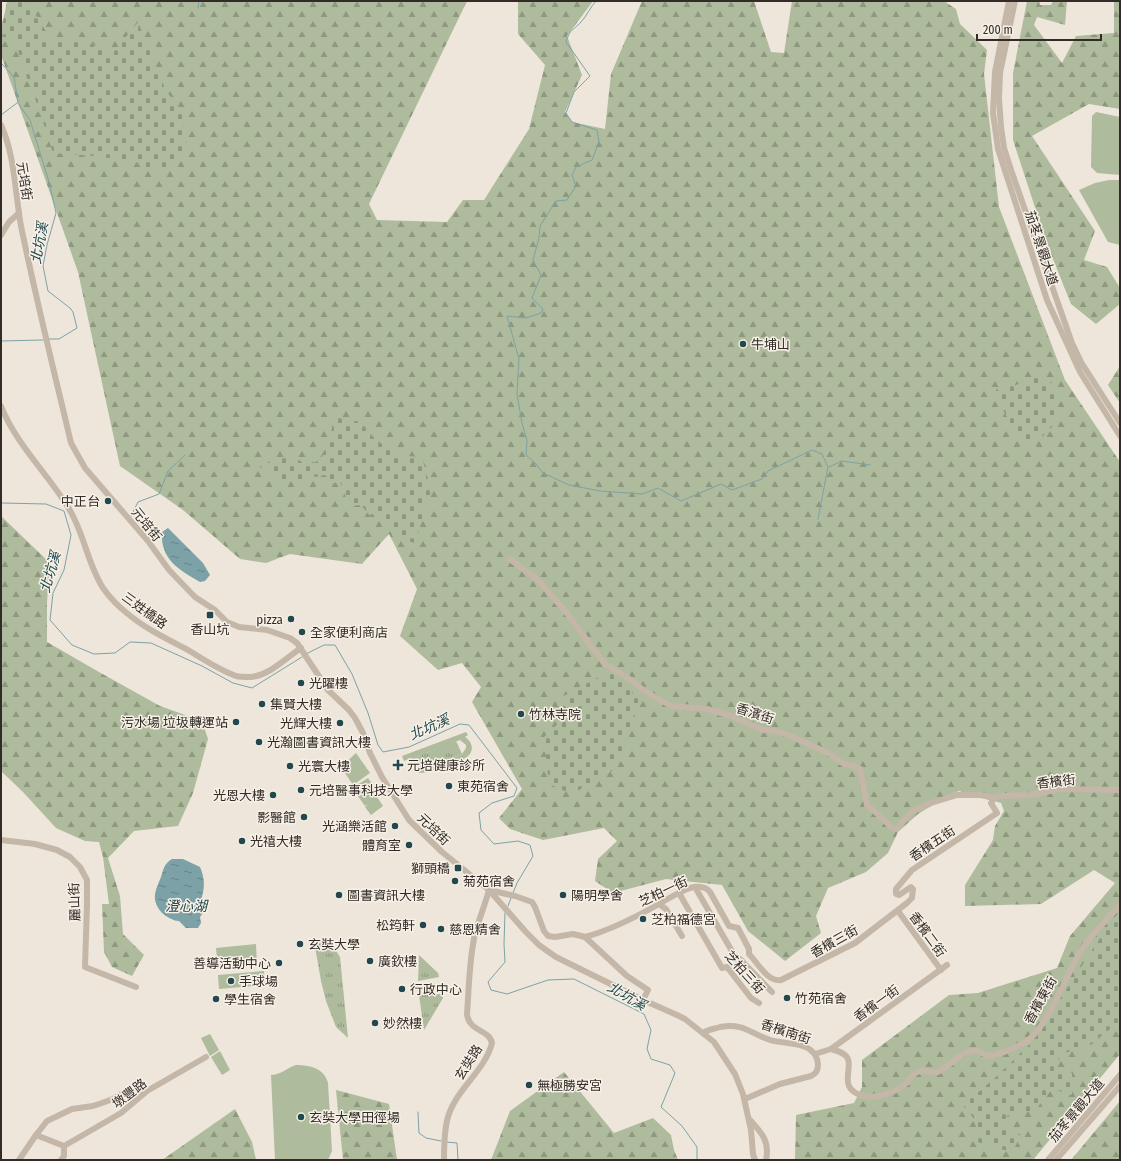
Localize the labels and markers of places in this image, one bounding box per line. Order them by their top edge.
place label: 牛埔山 [751,337,790,352]
marker: 牛埔山 [738,339,748,349]
place label: 中正台 [61,494,100,509]
marker: 中正台 [103,496,113,506]
marker: 香山坑 [205,610,215,620]
place label: pizza [256,612,283,627]
marker: pizza [286,614,296,624]
place label: 香山坑 [190,622,230,637]
place label: 全家便利商店 [310,625,388,640]
marker: 全家便利商店 [297,627,307,637]
place label: 光曜樓 [309,676,348,691]
marker: 光曜樓 [296,678,306,688]
place label: 集賢大樓 [270,697,322,712]
marker: 集賢大樓 [257,699,267,709]
place label: 竹林寺院 [529,707,581,722]
marker: 竹林寺院 [516,709,526,719]
place label: 污水場 垃圾轉運站 [121,715,228,730]
place label: 光輝大樓 [280,716,332,731]
marker: 污水場 垃圾轉運站 [231,717,241,727]
marker: 光輝大樓 [335,718,345,728]
place label: 光瀚圖書資訊大樓 [267,735,371,750]
marker: 光瀚圖書資訊大樓 [254,737,264,747]
place label: 元培健康診所 [407,758,485,773]
place label: 光寰大樓 [298,759,350,774]
marker: 元培健康診所 [392,759,404,771]
marker: 光寰大樓 [285,761,295,771]
place label: 東苑宿舍 [457,779,509,794]
marker: 東苑宿舍 [444,781,454,791]
place label: 元培醫事科技大學 [309,783,413,798]
marker: 元培醫事科技大學 [296,785,306,795]
place label: 光恩大樓 [213,788,265,803]
marker: 光恩大樓 [268,790,278,800]
place label: 影醫館 [257,810,296,825]
marker: 影醫館 [299,812,309,822]
place label: 光涵樂活館 [322,819,387,834]
marker: 光涵樂活館 [390,821,400,831]
place label: 光禧大樓 [250,834,302,849]
marker: 光禧大樓 [237,836,247,846]
place label: 體育室 [362,838,401,853]
marker: 體育室 [404,840,414,850]
place label: 獅頭橋 [411,861,450,876]
marker: 獅頭橋 [453,863,463,873]
place label: 菊苑宿舍 [463,874,515,889]
marker: 菊苑宿舍 [450,876,460,886]
place label: 圖書資訊大樓 [347,888,425,903]
place label: 陽明學舍 [571,888,623,903]
marker: 圖書資訊大樓 [334,890,344,900]
marker: 陽明學舍 [558,890,568,900]
place label: 芝柏福德宮 [651,912,716,927]
marker: 芝柏福德宮 [638,914,648,924]
place label: 松筠軒 [376,918,415,933]
marker: 松筠軒 [418,920,428,930]
place label: 慈恩精舍 [449,922,501,937]
marker: 慈恩精舍 [436,924,446,934]
place label: 玄奘大學 [308,937,360,952]
marker: 玄奘大學 [295,939,305,949]
place label: 廣欽樓 [378,954,417,969]
place label: 善導活動中心 [193,956,271,971]
marker: 廣欽樓 [365,956,375,966]
marker: 善導活動中心 [274,958,284,968]
place label: 手球場 [239,974,278,989]
marker: 手球場 [226,976,236,986]
place label: 行政中心 [410,982,462,997]
marker: 行政中心 [397,984,407,994]
place label: 竹苑宿舍 [795,991,847,1006]
place label: 學生宿舍 [224,992,276,1007]
marker: 竹苑宿舍 [782,993,792,1003]
marker: 學生宿舍 [211,994,221,1004]
place label: 妙然樓 [383,1016,422,1031]
marker: 妙然樓 [370,1018,380,1028]
place label: 無極勝安宮 [537,1078,602,1093]
marker: 無極勝安宮 [524,1080,534,1090]
place label: 玄奘大學田徑場 [309,1110,400,1125]
marker: 玄奘大學田徑場 [296,1112,306,1122]

